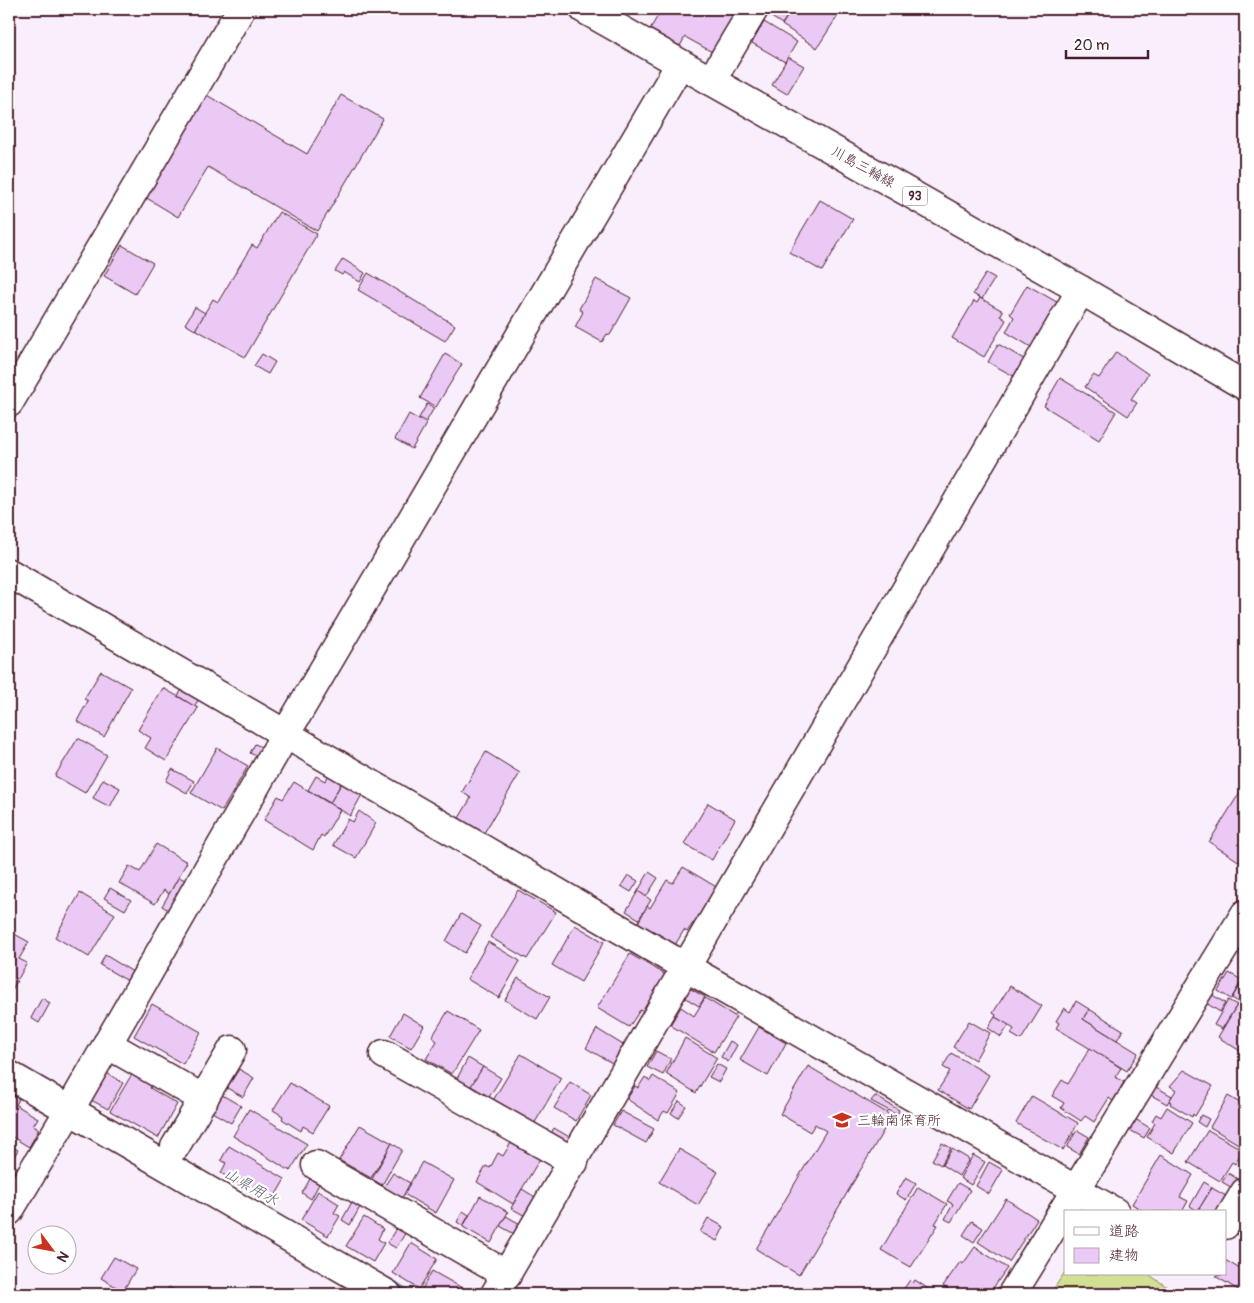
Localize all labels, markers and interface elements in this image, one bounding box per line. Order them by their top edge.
scale bar [1066,28,1149,60]
text: 20 m [1074,36,1109,55]
street label: 川島三輪線 [828,143,898,191]
road number: 93 [902,187,928,206]
school or university icon: 三輪南保育所 [831,1109,853,1131]
place label: 三輪南保育所 [857,1112,941,1129]
water label: 山県用水 [220,1164,282,1210]
legend [1064,1210,1226,1276]
text: 道路 [1109,1222,1139,1241]
north arrow [28,1226,78,1276]
text: 建物 [1109,1246,1139,1265]
text: N [53,1248,72,1265]

